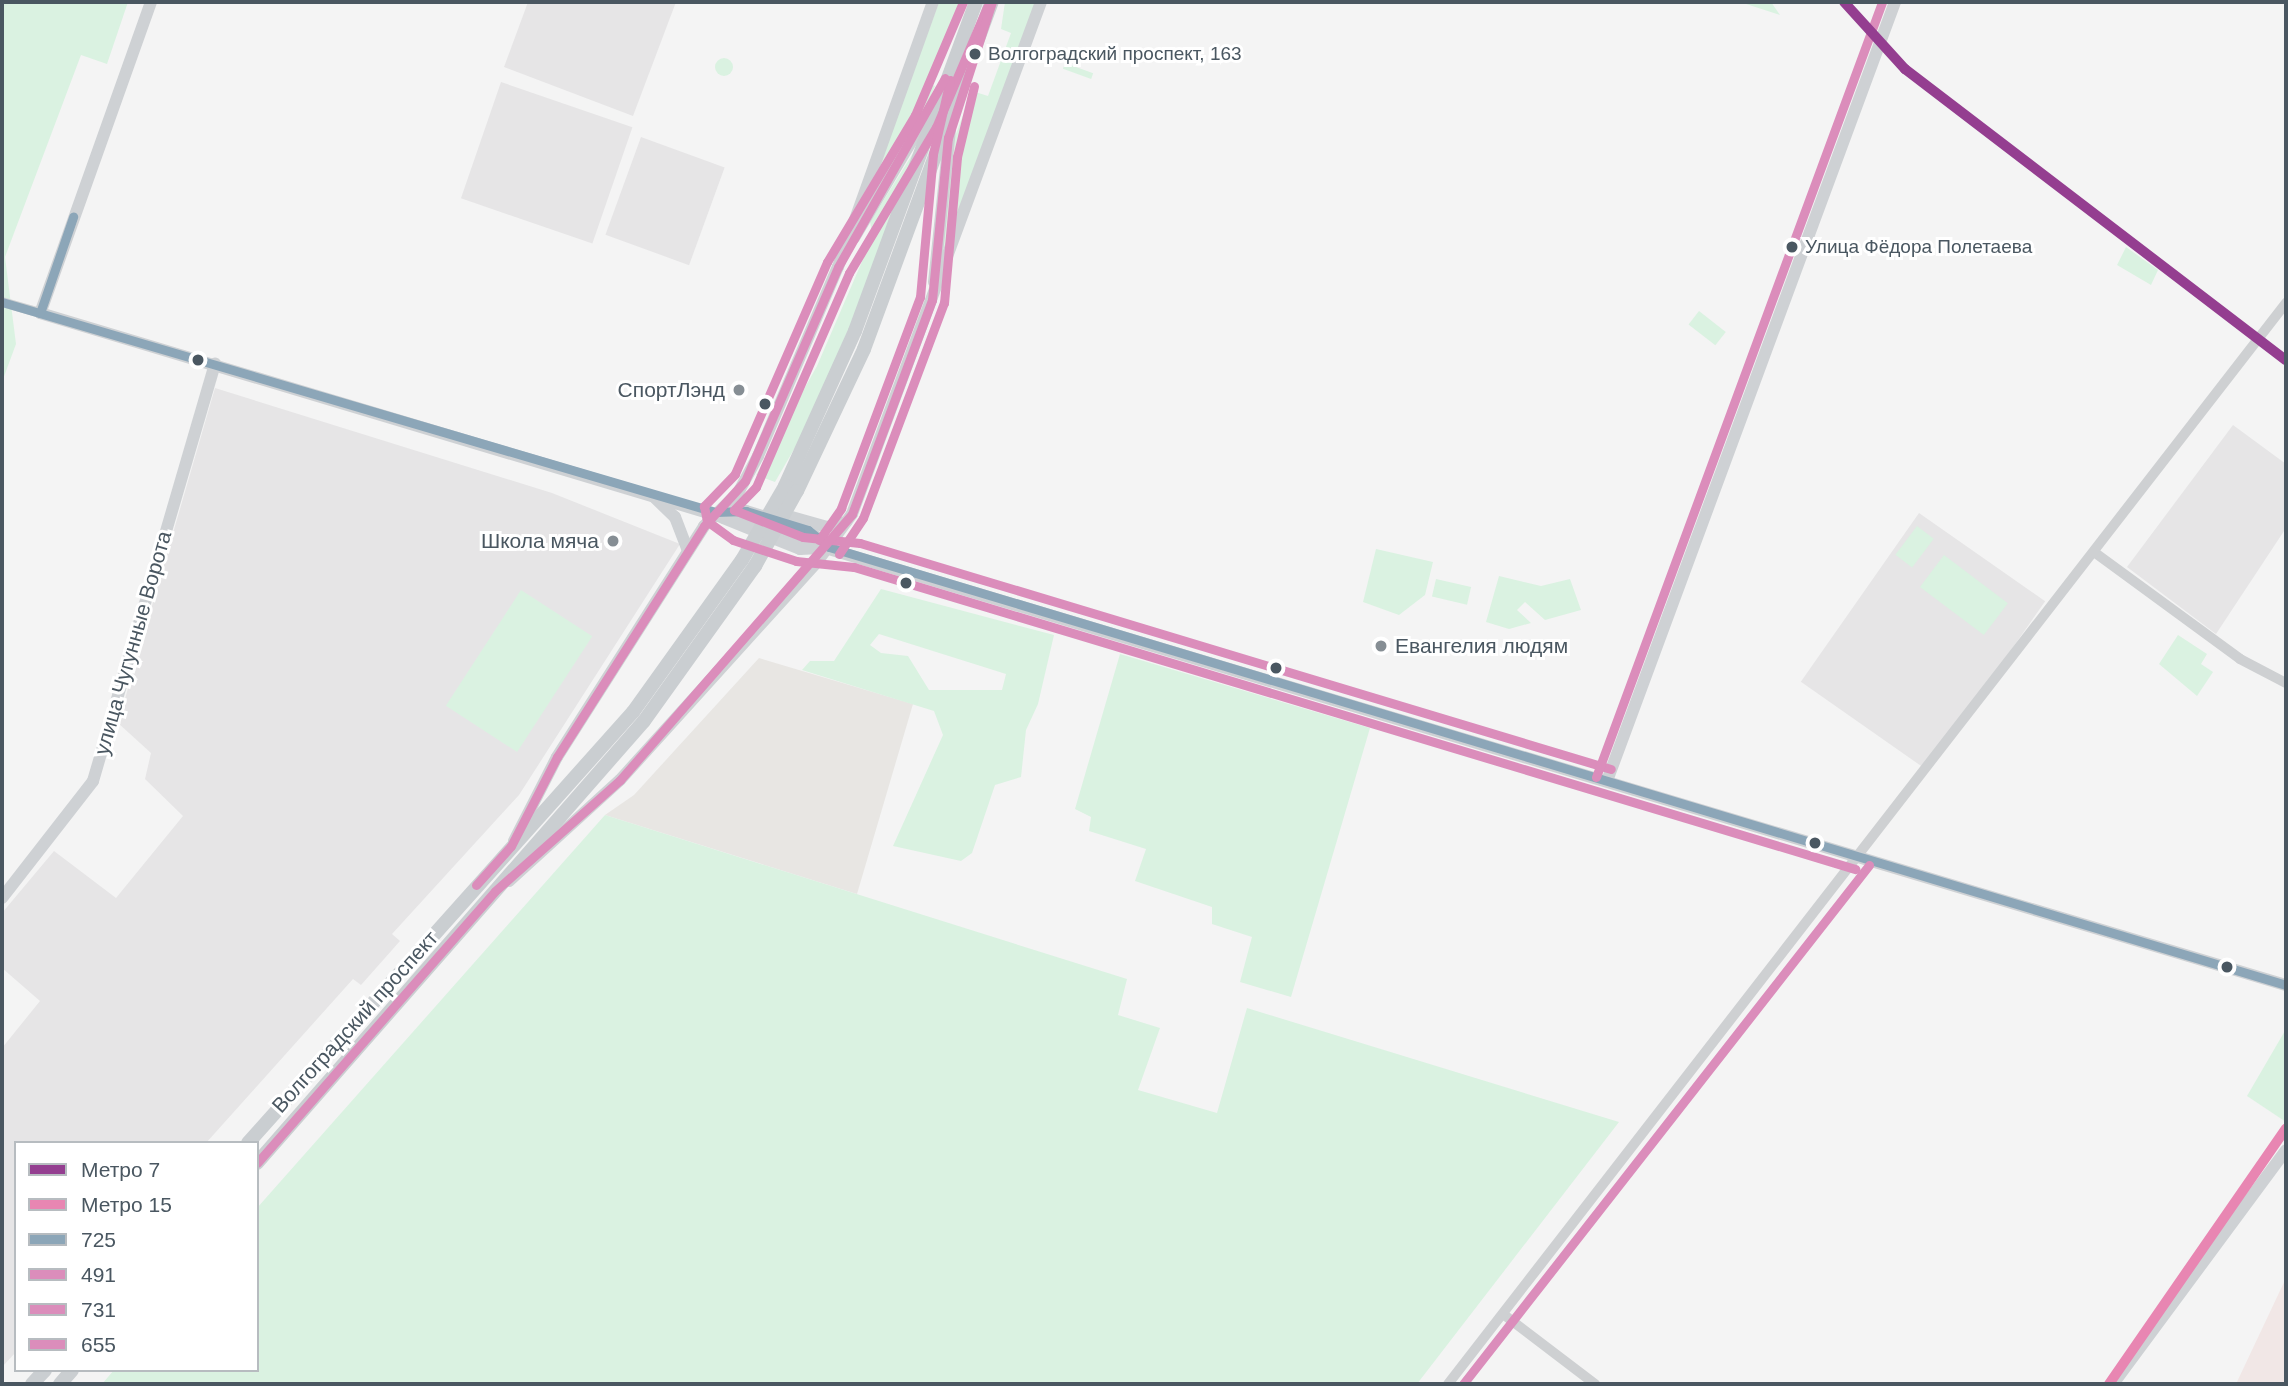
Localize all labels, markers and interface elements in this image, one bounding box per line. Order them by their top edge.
place label: Волгоградский проспект, 163 [988,43,1242,65]
marker: Волгоградский проспект, 163 [968,47,982,61]
place label: Улица Фёдора Полетаева [1805,236,2032,258]
marker: Улица Фёдора Полетаева [1785,240,1799,254]
unlabelled marker [191,353,205,367]
place label: СпортЛэнд [618,377,725,403]
marker: СпортЛэнд [731,382,747,398]
unlabelled marker [758,397,772,411]
street label: улица Чугунные Ворота [89,528,177,758]
place label: Школа мяча [481,528,599,554]
marker: Школа мяча [605,533,621,549]
unlabelled marker [899,576,913,590]
place label: Евангелия людям [1395,633,1568,659]
marker: Евангелия людям [1373,638,1389,654]
unlabelled marker [1269,661,1283,675]
unlabelled marker [1808,836,1822,850]
street label: Волгоградский проспект [267,926,443,1118]
unlabelled marker [2220,960,2234,974]
legend [14,1141,259,1372]
text: Метро 7 [81,1158,160,1181]
text: Метро 15 [81,1193,172,1216]
text: 725 [81,1228,116,1251]
text: 491 [81,1263,116,1286]
text: 731 [81,1298,116,1321]
text: 655 [81,1333,116,1356]

